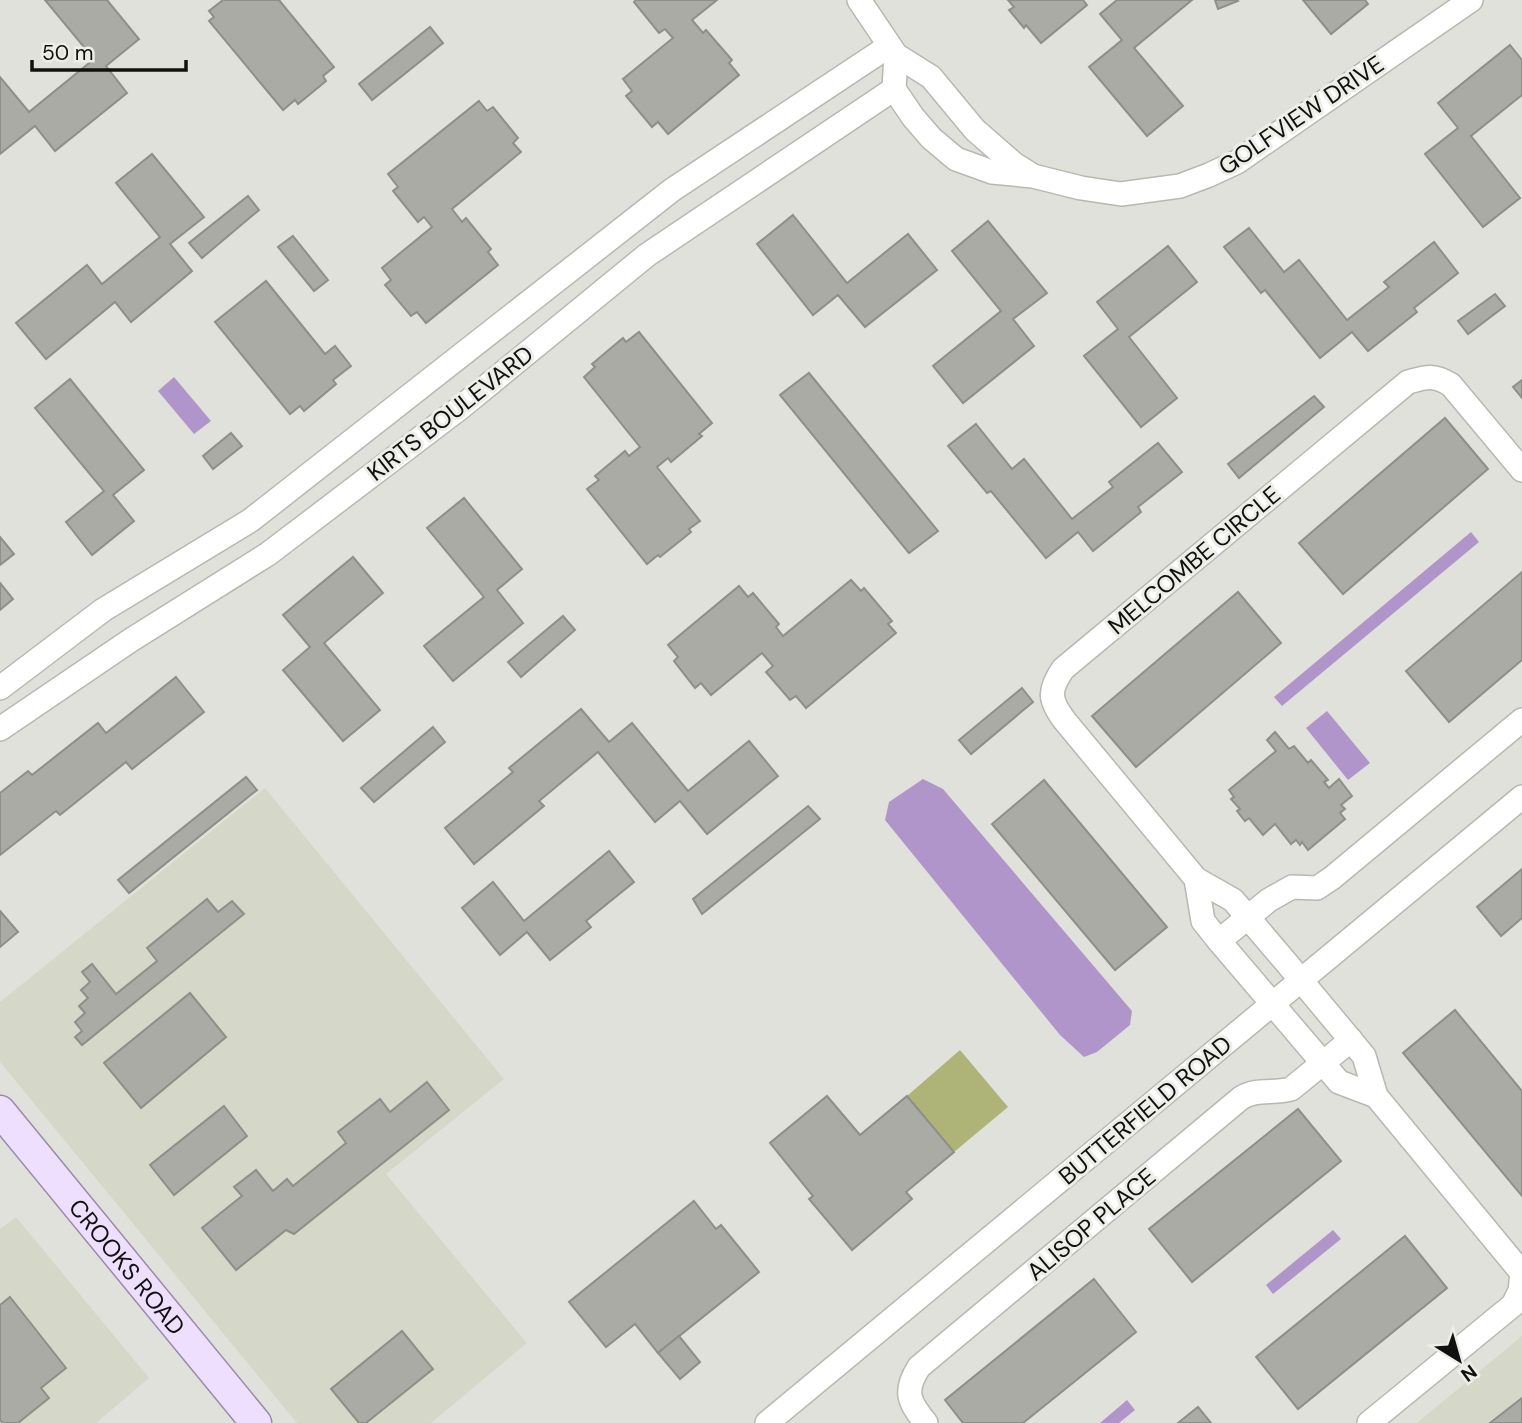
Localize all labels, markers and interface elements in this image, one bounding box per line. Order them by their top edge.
scale bar [32,28,186,72]
text: 50 m [42,39,93,67]
street label: GOLFVIEW DRIVE [1212,48,1390,182]
street label: KIRTS BOULEVARD [361,338,539,488]
street label: MELCOMBE CIRCLE [1101,479,1287,641]
street label: BUTTERFIELD ROAD [1052,1029,1238,1191]
street label: ALISOP PLACE [1020,1161,1162,1287]
street label: CROOKS ROAD [63,1192,192,1341]
north arrow [1424,1325,1494,1395]
text: N [1456,1359,1482,1387]

